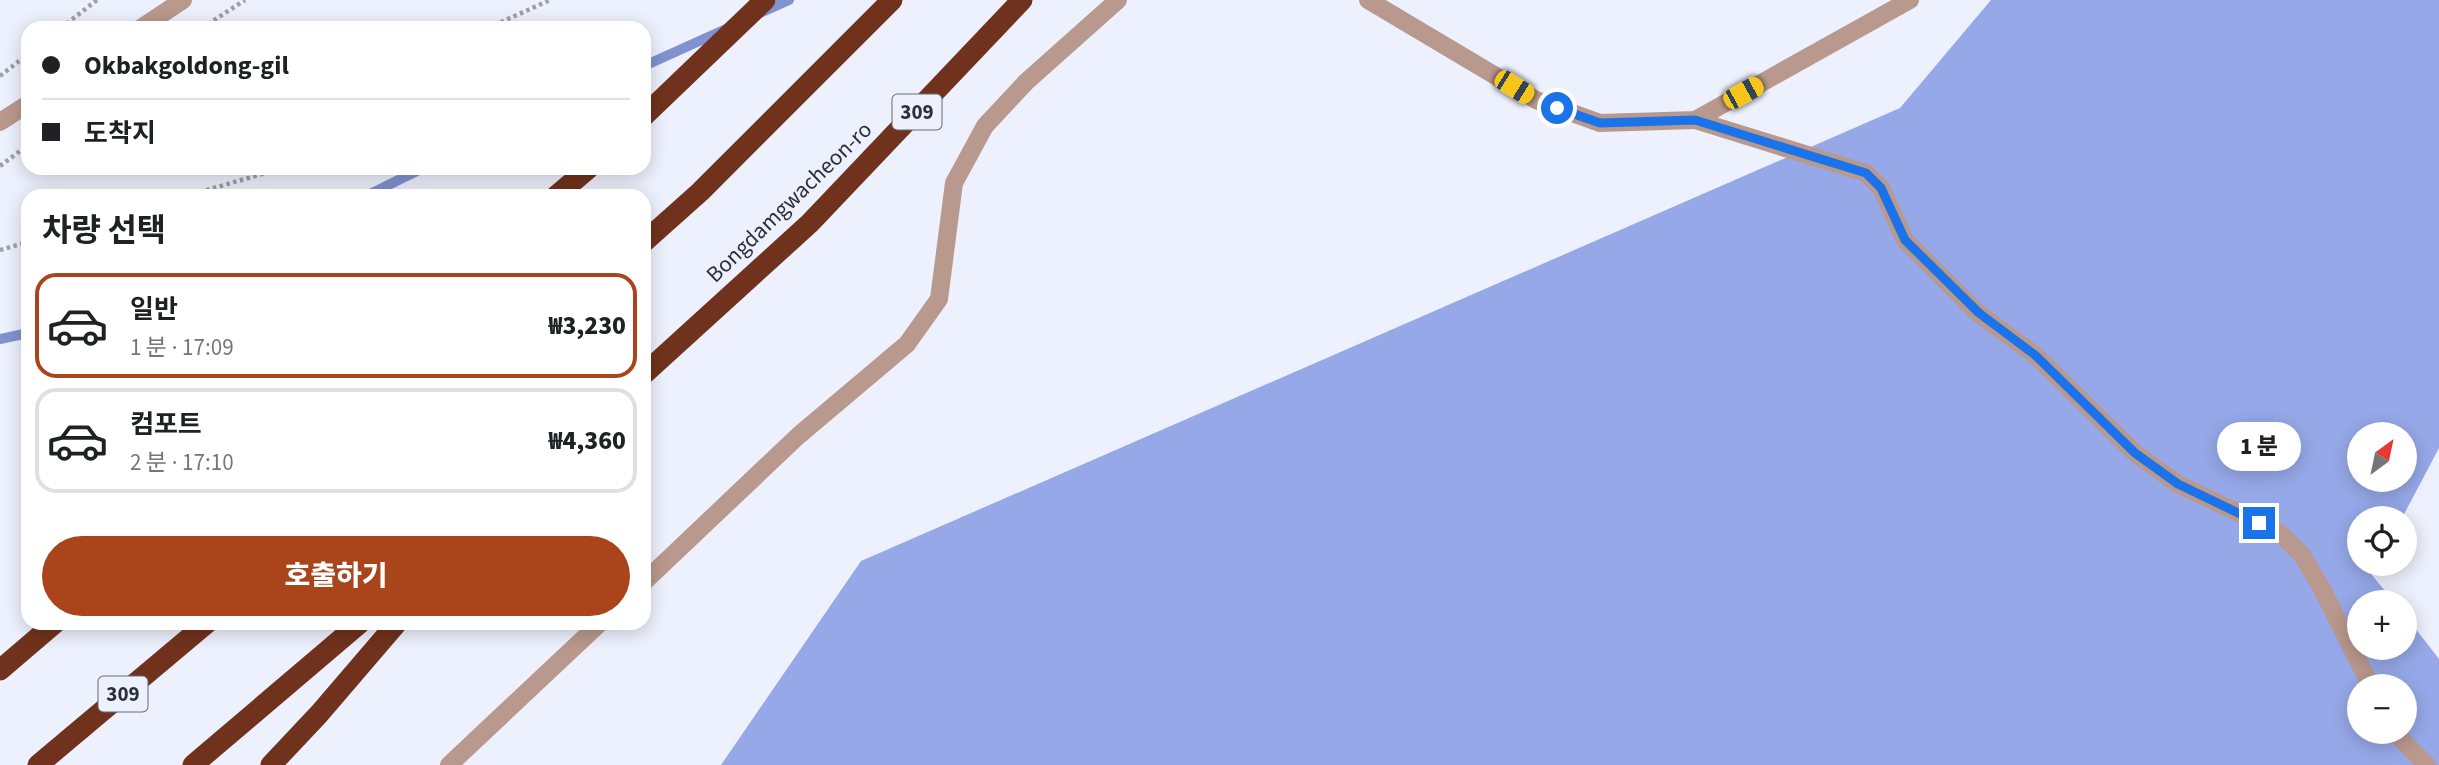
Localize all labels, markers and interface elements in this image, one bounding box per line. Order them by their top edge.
text: Okbakgoldong-gil [84,47,289,84]
car [1491,67,1538,107]
car [1720,74,1767,112]
route start [1541,92,1573,124]
road number: 309 [892,94,942,130]
street label: Bongdamgwacheon-ro [699,114,879,290]
text: 도착지 [84,115,156,152]
text: 차량 선택 [42,208,166,254]
text: 일반 [130,291,178,328]
icon: car [46,294,109,357]
text: ₩3,230 [549,307,626,344]
text: 1 분 · 17:09 [130,331,234,364]
text: 컴포트 [130,406,202,443]
icon: car [46,409,109,472]
callout: 1 분 [2217,421,2301,470]
text: ₩4,360 [549,422,626,459]
north arrow [2347,422,2417,492]
map controls [2347,422,2417,744]
text: 1 분 [2240,430,2278,463]
text: 2 분 · 17:10 [130,446,234,479]
button: locate [2347,506,2417,576]
route end [2243,507,2275,539]
button: 호출하기 [42,536,630,616]
button: + [2347,590,2417,660]
button: − [2347,674,2417,744]
road number: 309 [99,676,148,712]

